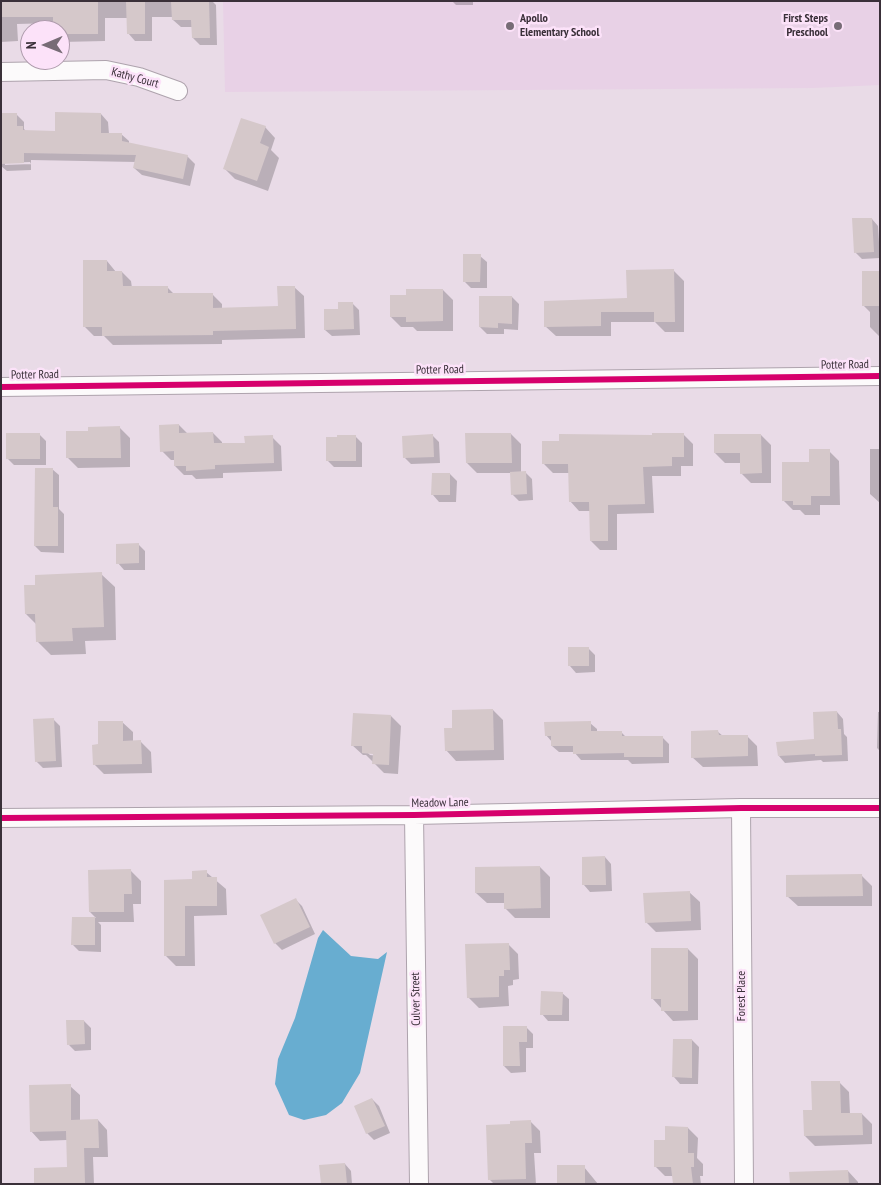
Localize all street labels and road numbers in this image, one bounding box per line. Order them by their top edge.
street label: Kathy Court [110,65,160,91]
street label: Potter Road [821,357,869,373]
street label: Potter Road [416,362,464,378]
street label: Potter Road [11,367,59,383]
street label: Meadow Lane [411,795,469,811]
street label: Forest Place [735,971,749,1021]
street label: Culver Street [408,972,424,1026]

